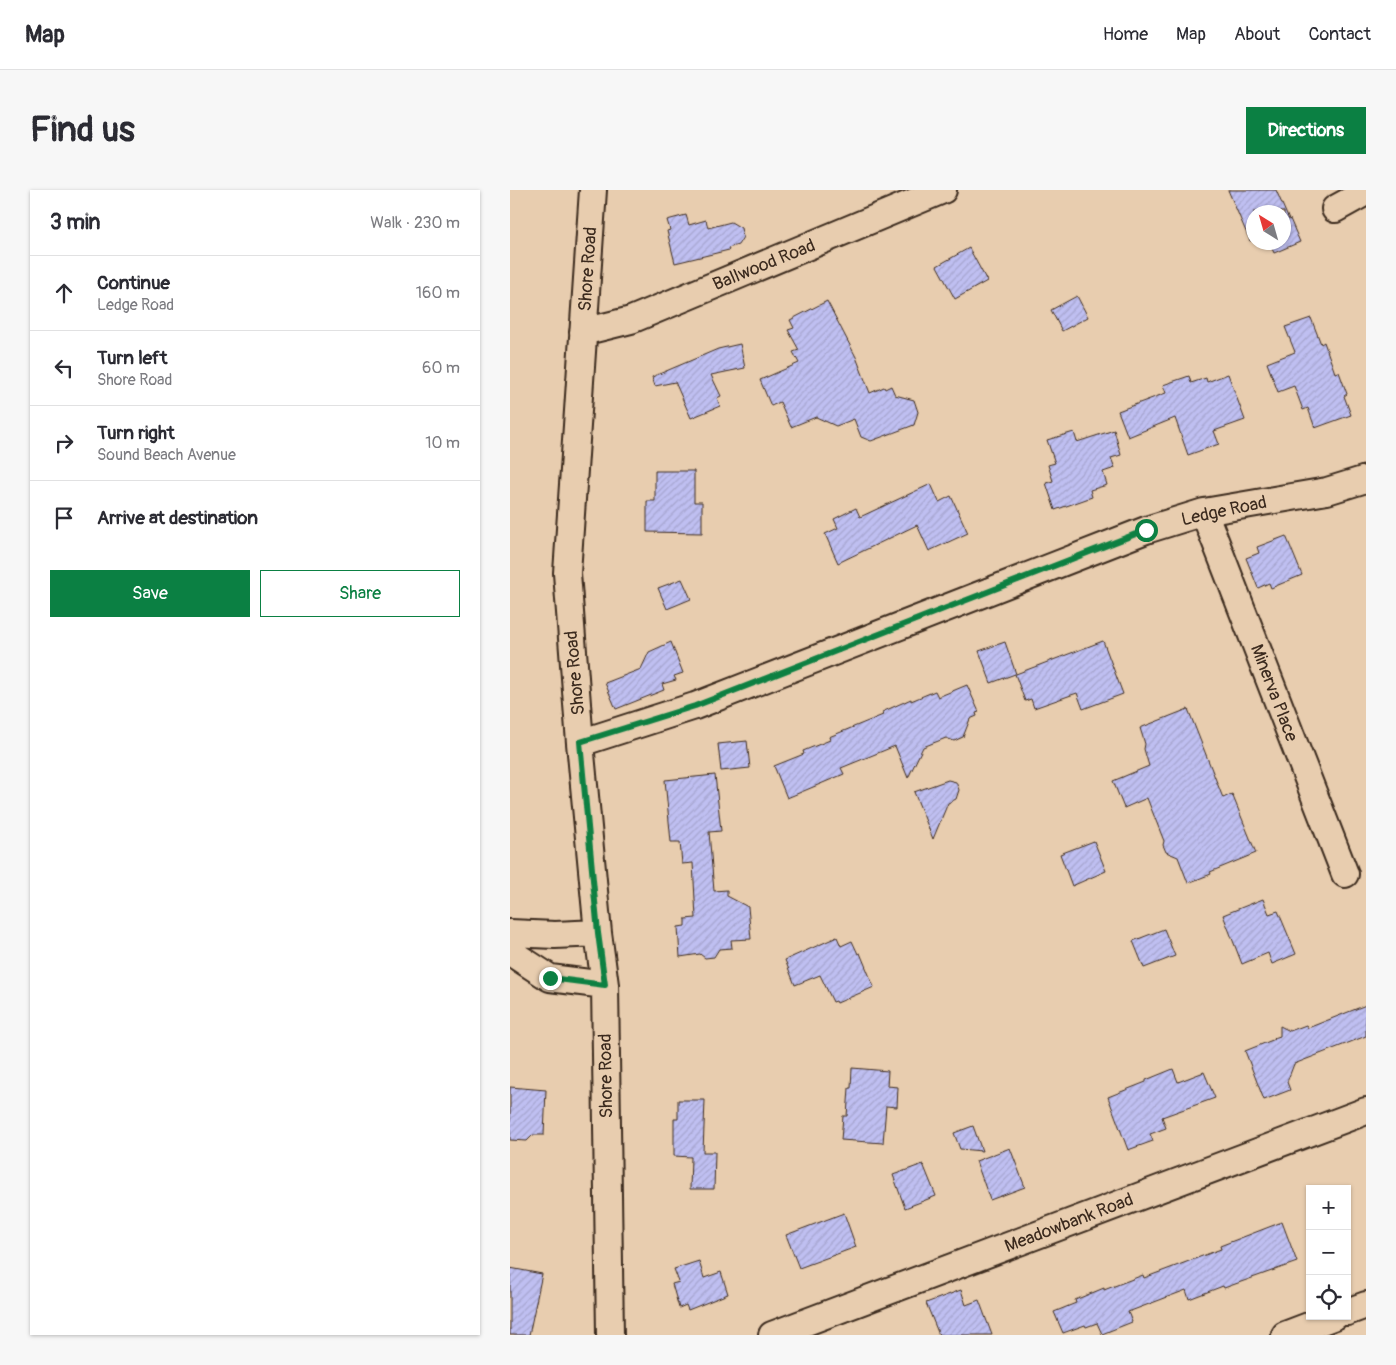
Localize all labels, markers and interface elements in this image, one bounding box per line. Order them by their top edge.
text: Map [25,20,65,49]
text: Home [1103,23,1148,46]
text: Map [1176,23,1206,46]
text: About [1234,23,1280,46]
text: Contact [1308,23,1371,46]
button: Directions [1246,107,1366,154]
text: Find us [30,108,135,152]
north arrow [1246,205,1291,250]
text: 3 min [50,209,100,236]
text: Walk · 230 m [370,213,460,233]
street label: Shore Road [574,226,602,312]
street label: Ballwood Road [709,234,819,296]
text: Continue [97,271,170,295]
icon: ahead [50,279,78,307]
text: 160 m [416,283,460,303]
text: Ledge Road [97,295,174,315]
text: Turn left [97,346,167,370]
icon: left [50,354,78,382]
text: 60 m [422,358,460,378]
text: Shore Road [97,370,172,390]
text: Turn right [97,421,175,445]
icon: right [50,429,78,457]
text: 10 m [425,433,460,453]
text: Sound Beach Avenue [97,445,236,465]
street label: Ledge Road [1179,491,1269,531]
icon: arrive [50,504,78,532]
text: Arrive at destination [97,506,258,530]
route start [1135,519,1158,542]
button: Save [50,570,250,617]
button: Share [260,570,460,617]
street label: Shore Road [560,630,590,716]
street label: Minerva Place [1245,641,1303,745]
route end [539,967,562,990]
street label: Shore Road [594,1033,618,1119]
map controls [1306,1185,1351,1320]
button: + [1306,1185,1351,1230]
street label: Meadowbank Road [1001,1188,1137,1258]
button: − [1306,1230,1351,1275]
button: locate [1306,1275,1351,1320]

